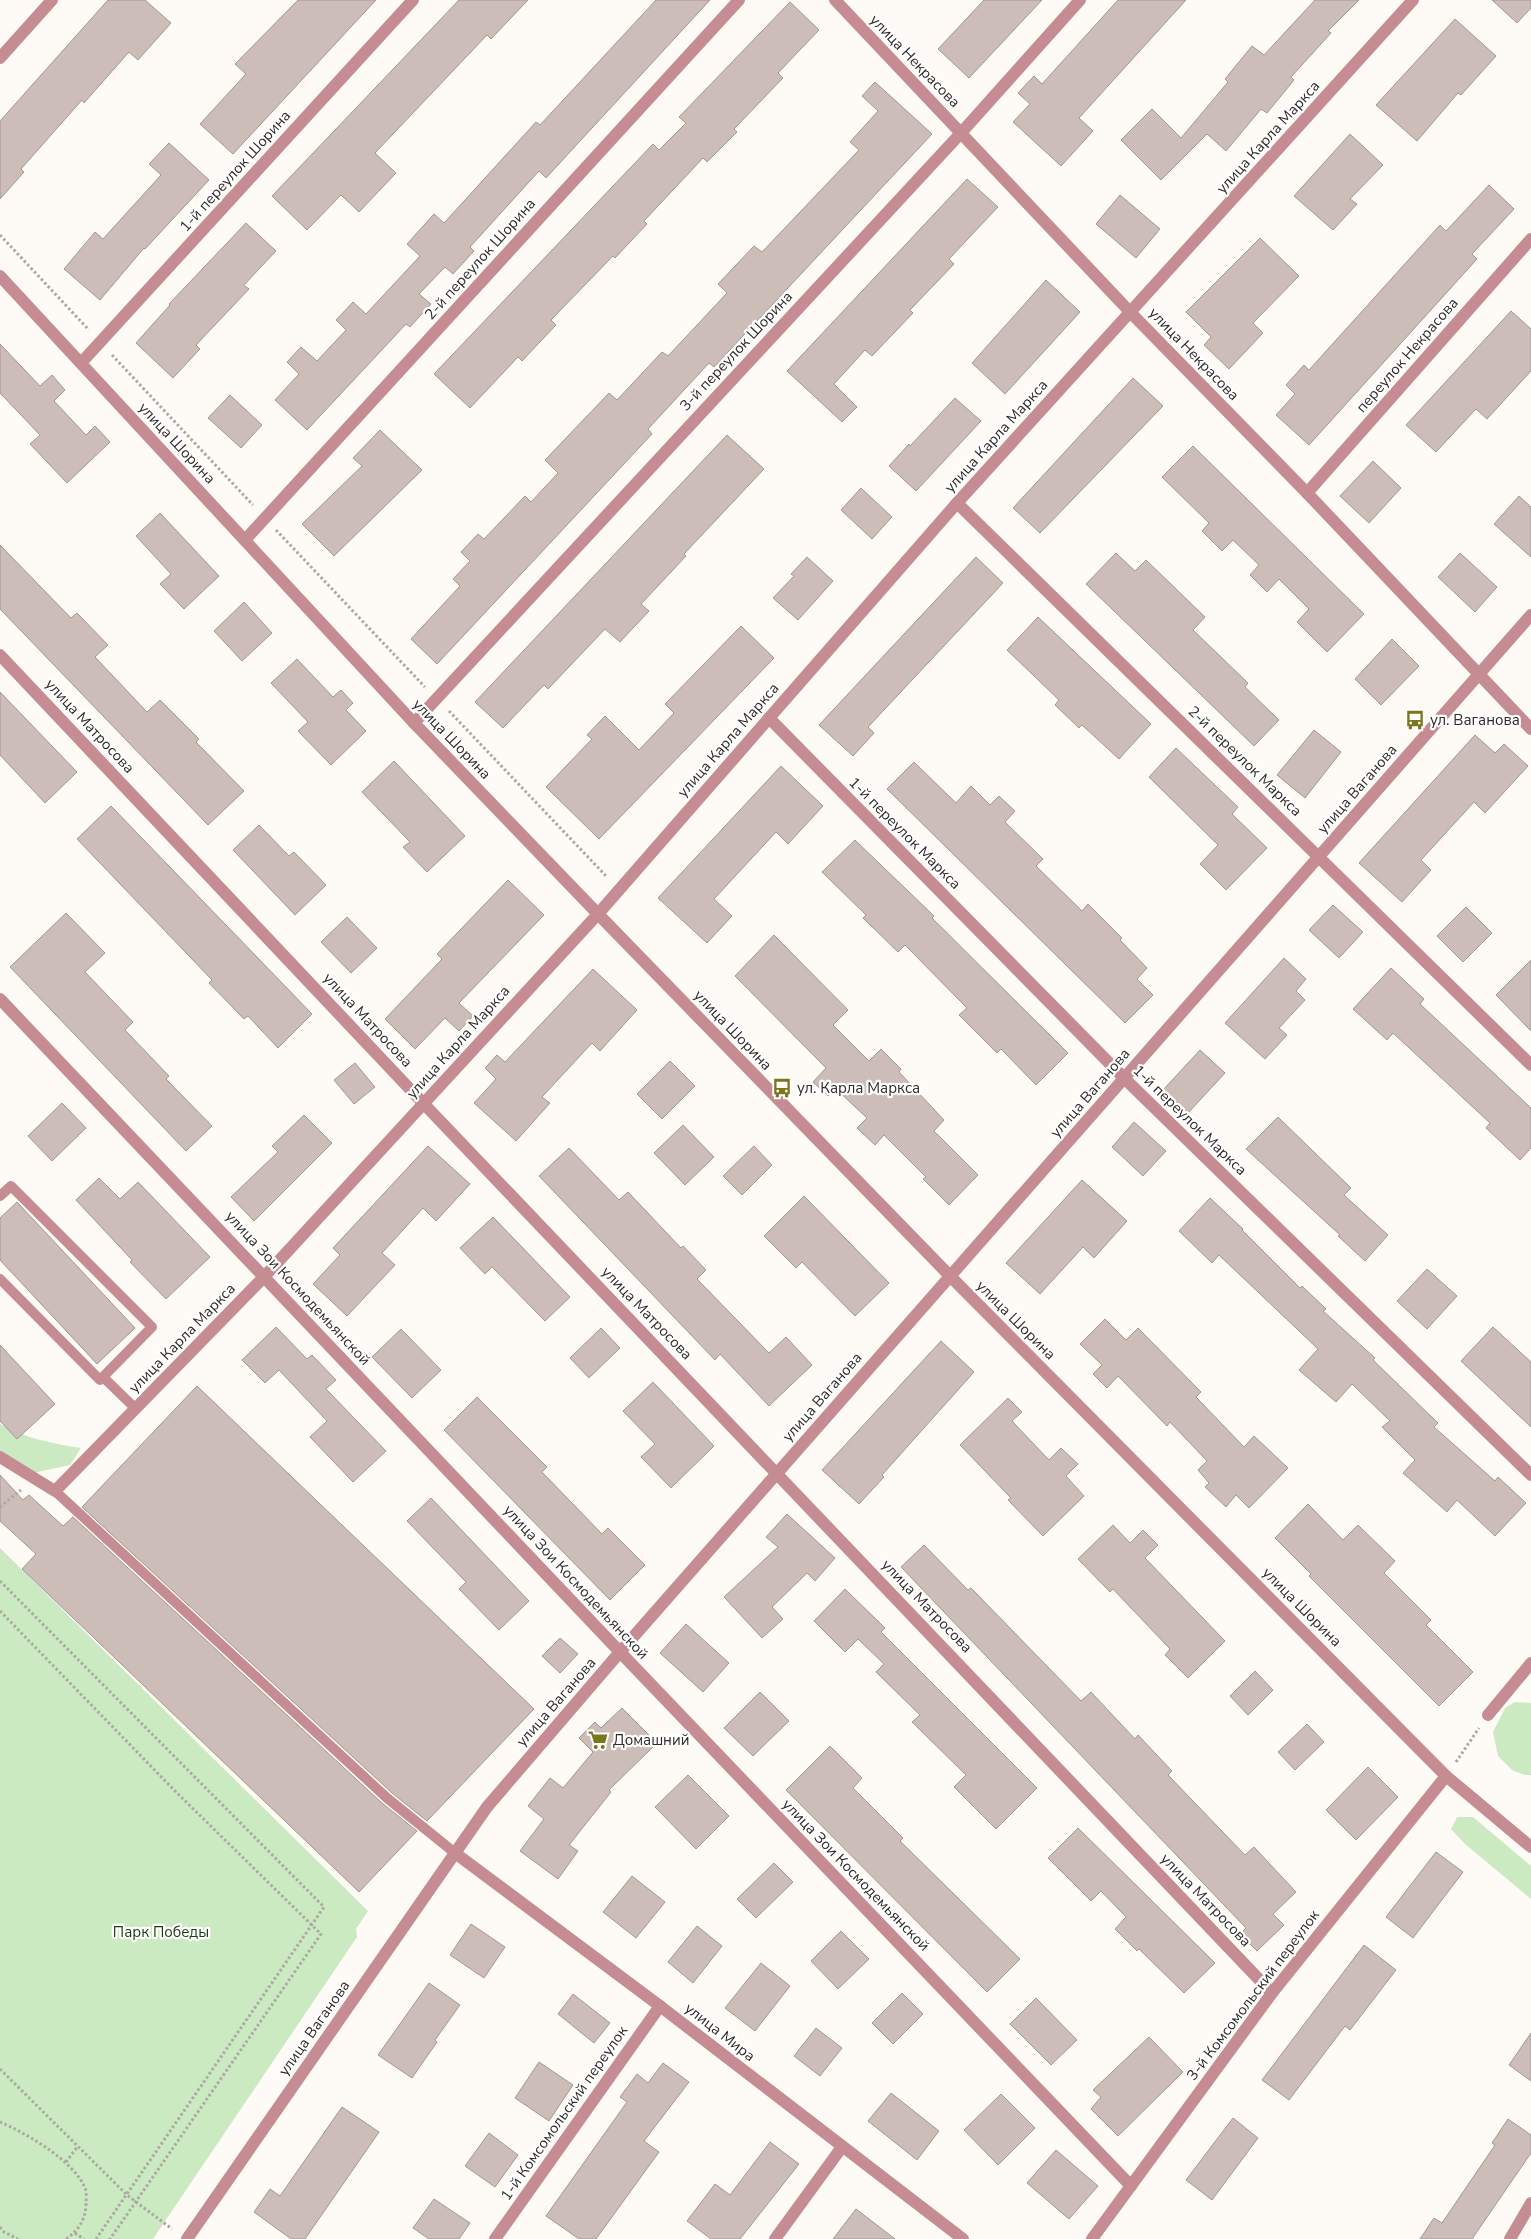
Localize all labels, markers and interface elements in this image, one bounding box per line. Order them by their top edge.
street label: улица Некрасова [865,10,965,112]
street label: улица Карла Маркса [1212,76,1324,198]
street label: 1-й переулок Шорина [175,106,295,236]
street label: 2-й переулок Шорина [420,194,540,324]
street label: 3-й переулок Шорина [675,287,797,415]
street label: переулок Некрасова [1351,293,1463,417]
street label: улица Некрасова [1144,303,1244,405]
street label: улица Карла Маркса [940,375,1052,497]
street label: улица Шорина [134,398,220,488]
street label: улица Матросова [41,674,139,778]
street label: улица Карла Маркса [673,679,783,801]
street label: улица Шорина [408,694,496,784]
street label: 2-й переулок Маркса [1184,701,1306,821]
bus stop icon: ул. Ваганова [1404,709,1426,731]
place label: ул. Ваганова [1430,710,1520,730]
street label: улица Ваганова [1313,740,1401,838]
street label: 1-й переулок Маркса [845,773,965,893]
street label: улица Матросова [319,968,417,1072]
street label: улица Карла Маркса [402,981,514,1103]
street label: улица Шорина [689,985,777,1075]
street label: улица Ваганова [1046,1044,1134,1142]
street label: 1-й переулок Маркса [1129,1060,1251,1180]
bus stop icon: ул. Карла Маркса [771,1077,793,1099]
place label: ул. Карла Маркса [797,1078,920,1098]
street label: улица Зои Космодемьянской [221,1207,375,1369]
street label: улица Матросова [597,1262,697,1364]
street label: улица Шорина [972,1276,1060,1364]
street label: улица Карла Маркса [124,1279,240,1397]
street label: улица Ваганова [778,1348,866,1446]
street label: улица Зои Космодемьянской [499,1501,653,1663]
street label: улица Матросова [877,1555,977,1657]
street label: улица Шорина [1258,1563,1346,1651]
street label: улица Ваганова [512,1653,600,1751]
supermarket icon: Домашний [587,1729,609,1751]
place label: Домашний [613,1730,689,1750]
street label: улица Зои Космодемьянской [778,1795,934,1955]
street label: улица Матросова [1156,1849,1256,1951]
street label: 3-й Комсомольский переулок [1182,1905,1324,2084]
park label: Парк Победы [113,1922,209,1942]
street label: улица Ваганова [274,1976,354,2080]
street label: улица Мира [681,1998,759,2066]
street label: 1-й Комсомольский переулок [496,2022,632,2204]

